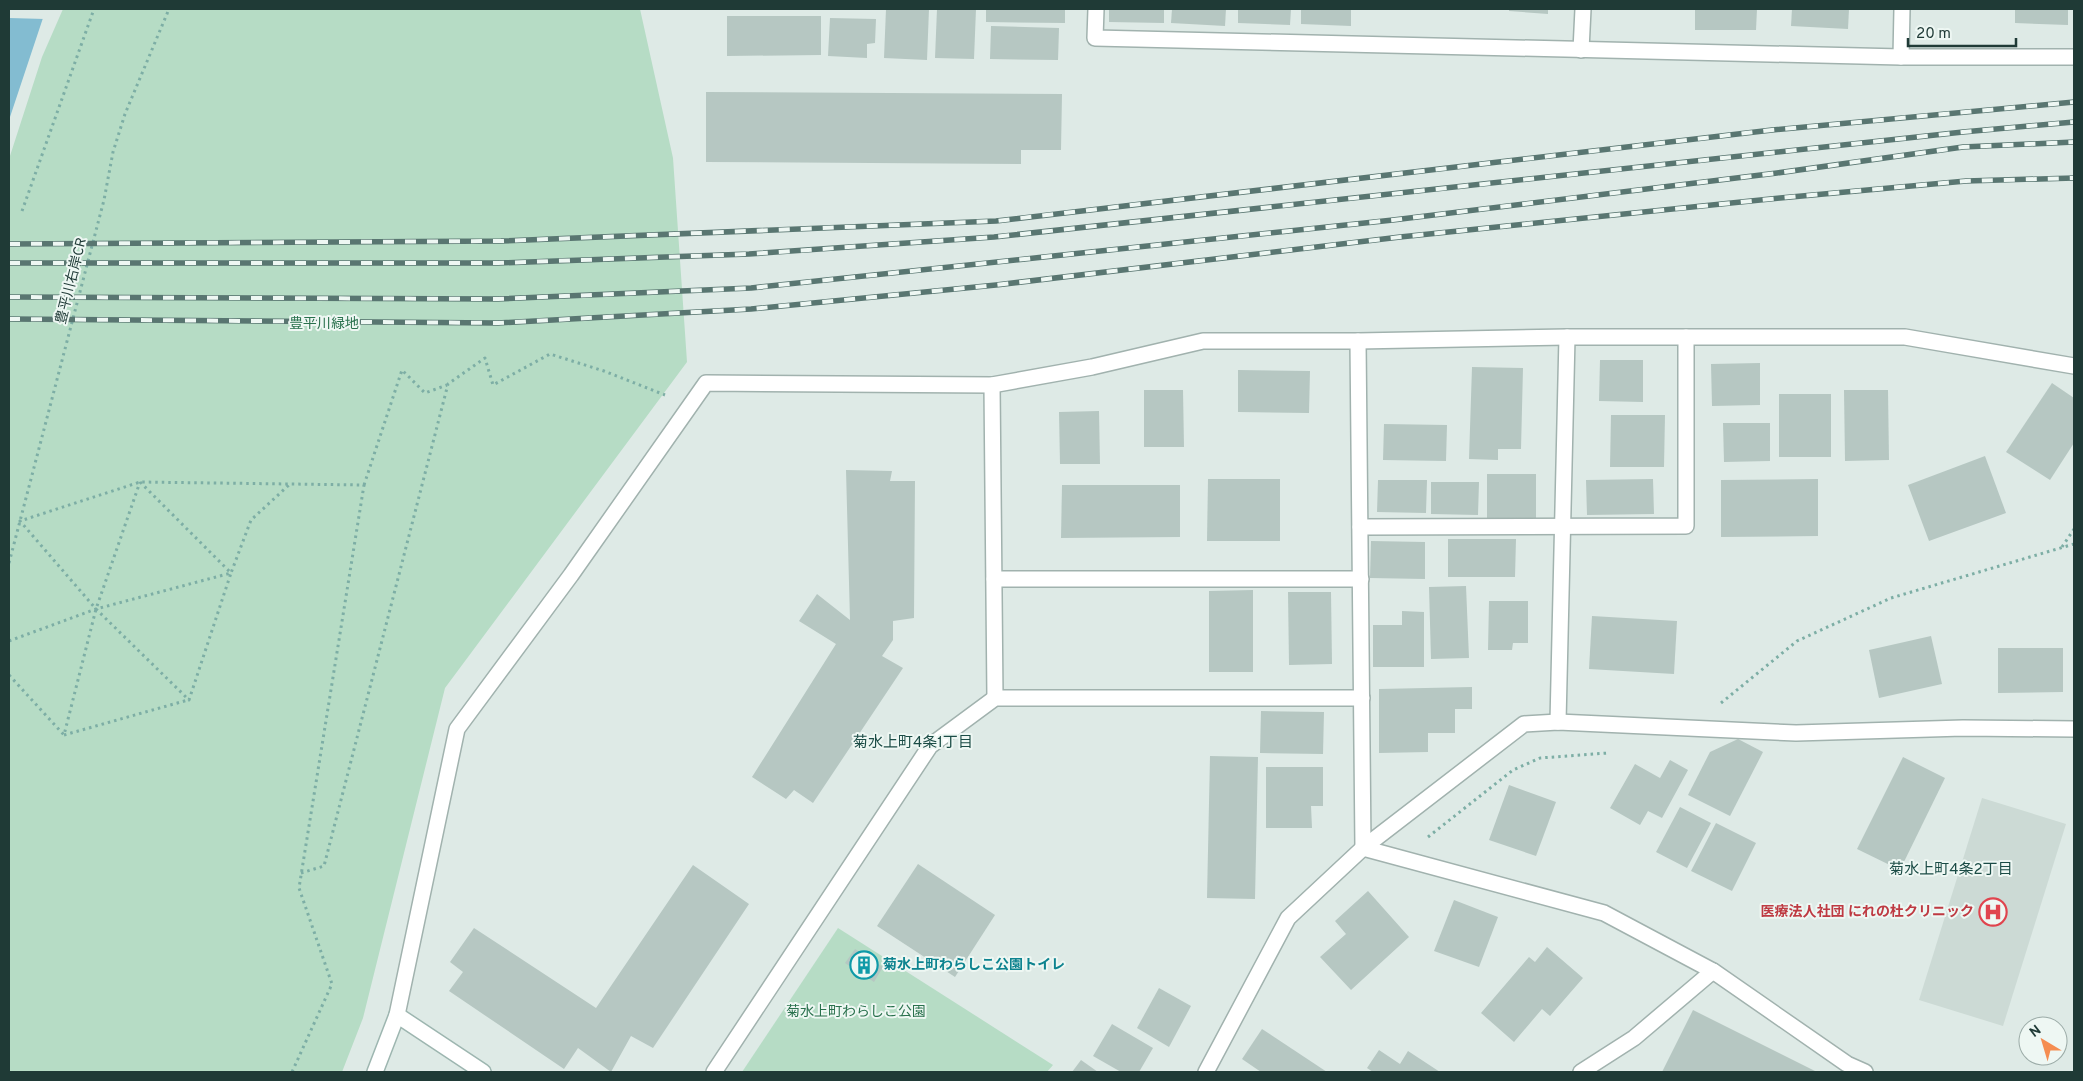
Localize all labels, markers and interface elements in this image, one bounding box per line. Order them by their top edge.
scale bar [1908,15,2016,47]
text: 20 m [1916,25,1951,44]
street label: 豊平川右岸CR [53,236,91,326]
park label: 豊平川緑地 [289,316,359,333]
district label: 菊水上町4条1丁目 [853,734,973,753]
district label: 菊水上町4条2丁目 [1889,861,2013,880]
hospital icon: 医療法人社団 にれの杜クリニック [1978,897,2008,927]
place label: 医療法人社団 にれの杜クリニック [1761,903,1974,921]
building icon: 菊水上町わらしこ公園トイレ [849,950,879,980]
place label: 菊水上町わらしこ公園トイレ [883,957,1065,974]
park label: 菊水上町わらしこ公園 [786,1004,926,1021]
north arrow [2018,1016,2068,1066]
text: N [2027,1022,2045,1042]

